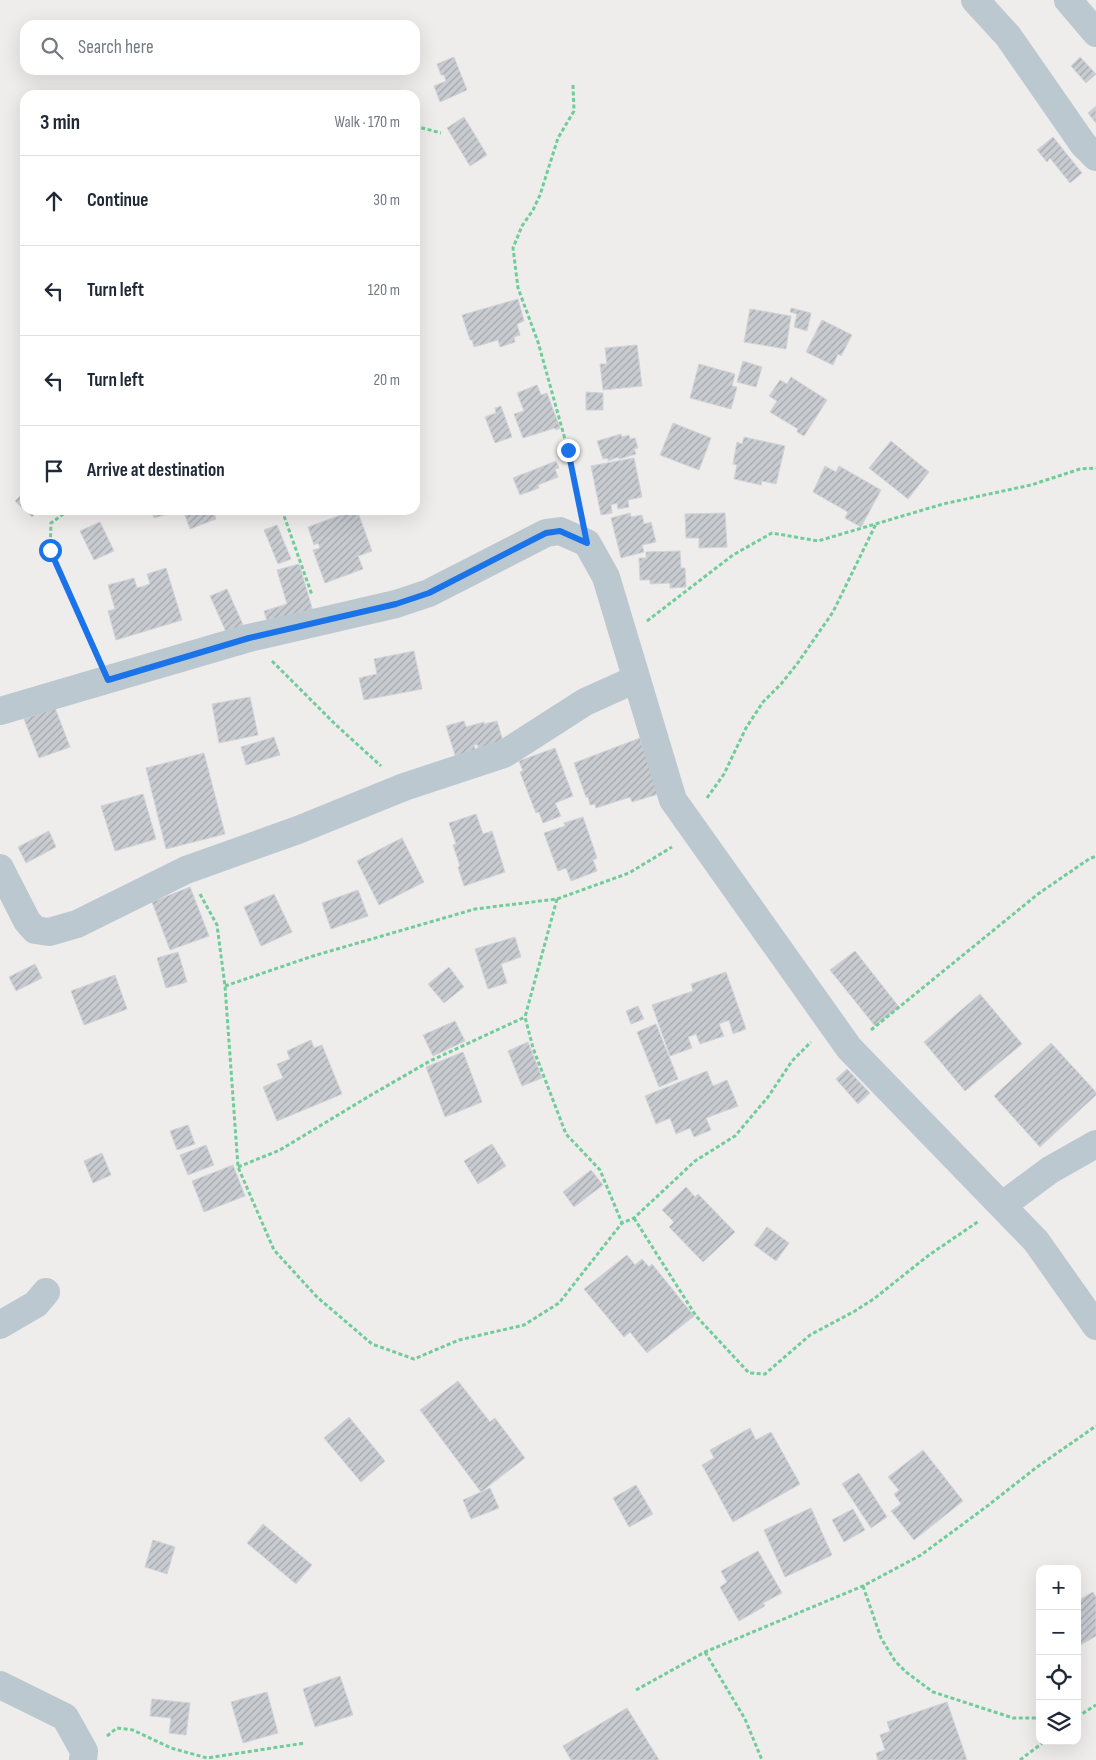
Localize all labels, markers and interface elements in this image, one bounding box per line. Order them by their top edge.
search box [20,20,420,75]
icon: search [38,34,66,62]
text: Search here [78,36,154,59]
text: 3 min [40,110,80,135]
text: Walk · 170 m [335,113,400,132]
icon: ahead [40,187,68,215]
text: Continue [87,189,148,212]
text: 30 m [373,191,400,210]
icon: left [40,277,68,305]
text: Turn left [87,279,144,302]
text: 120 m [368,281,400,300]
icon: left [40,367,68,395]
text: Turn left [87,369,144,392]
text: 20 m [373,371,400,390]
route end [557,439,580,462]
icon: arrive [40,457,68,485]
text: Arrive at destination [87,459,225,482]
route start [39,539,62,562]
map controls [1036,1565,1081,1745]
button: + [1036,1565,1081,1610]
button: − [1036,1610,1081,1655]
button: locate [1036,1655,1081,1700]
button: layers [1036,1700,1081,1745]

